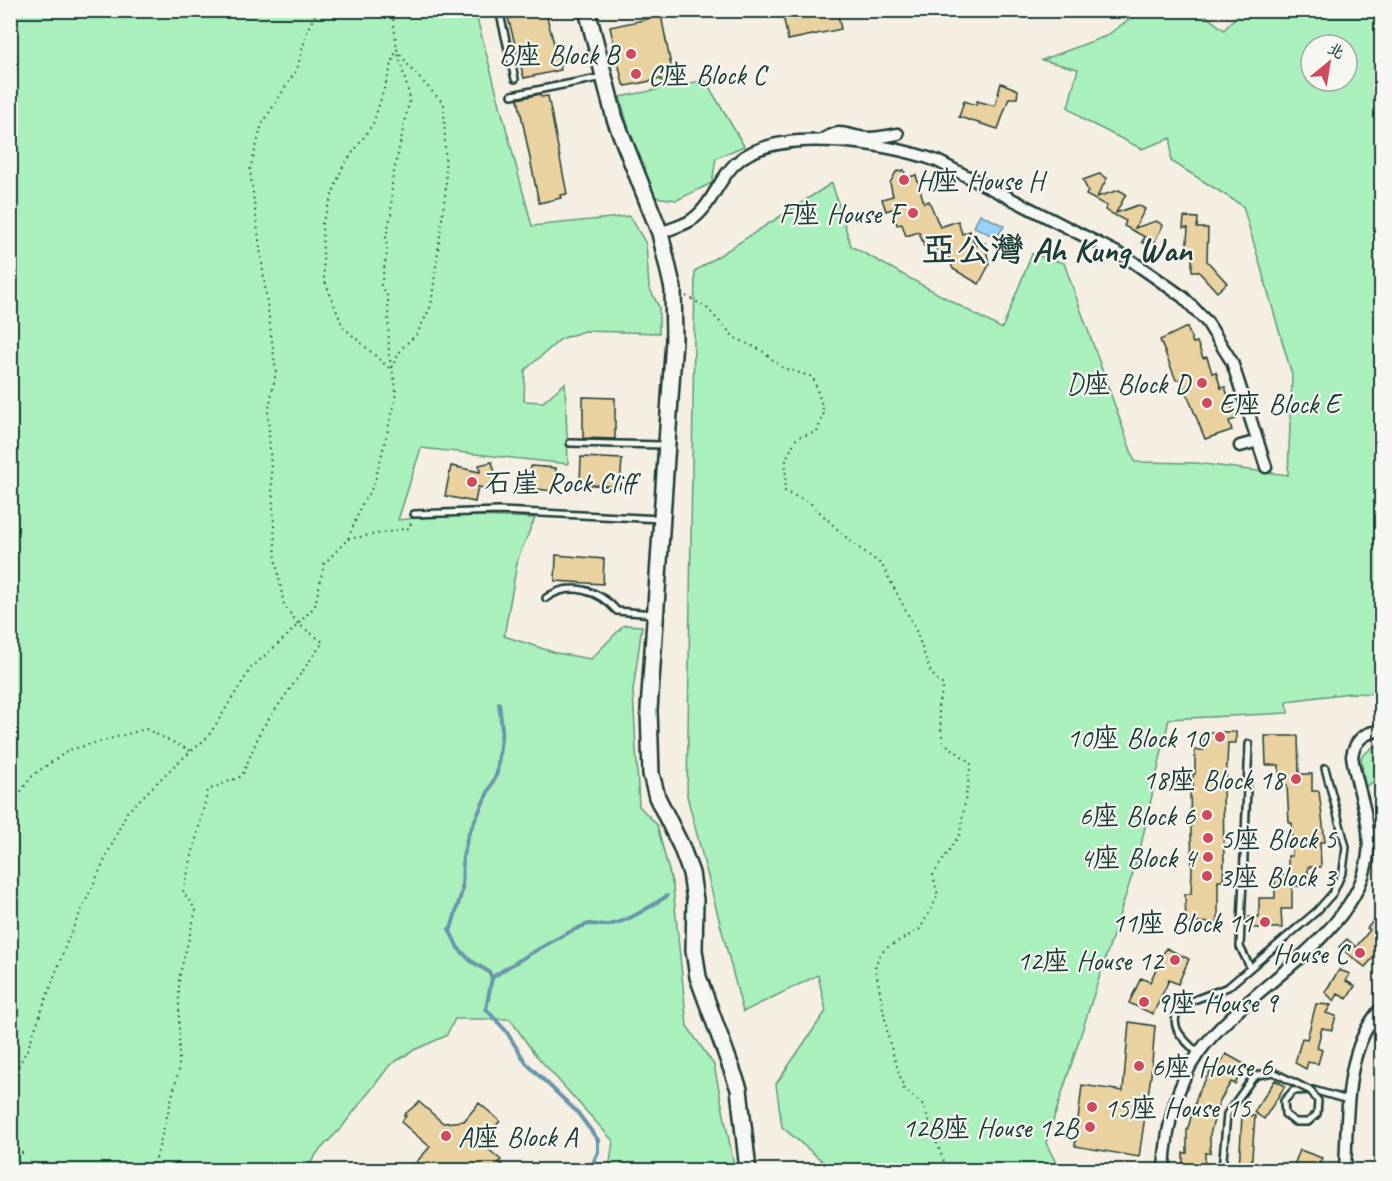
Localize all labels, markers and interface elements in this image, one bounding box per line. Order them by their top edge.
north arrow [1299,33,1359,93]
place label: B座 Block B [499,37,622,72]
text: 北 [1324,38,1348,64]
marker: B座 Block B [624,47,638,61]
place label: C座 Block C [648,57,769,92]
marker: C座 Block C [629,67,643,81]
place label: H座 House H [916,163,1048,198]
marker: H座 House H [897,173,911,187]
place label: F座 House F [779,196,907,231]
marker: F座 House F [906,206,920,220]
district label: 亞公灣 Ah Kung Wan [922,228,1193,271]
place label: D座 Block D [1067,366,1192,401]
marker: D座 Block D [1195,376,1209,390]
place label: E座 Block E [1219,386,1343,421]
marker: E座 Block E [1200,396,1214,410]
place label: 石崖 Rock Cliff [484,465,642,500]
marker: 石崖 Rock Cliff [465,475,479,489]
place label: 10座 Block 10 [1067,720,1210,755]
marker: 10座 Block 10 [1213,730,1227,744]
place label: 18座 Block 18 [1143,762,1286,797]
marker: 18座 Block 18 [1289,772,1303,786]
place label: 6座 Block 6 [1079,798,1196,833]
marker: 6座 Block 6 [1200,808,1214,822]
place label: 5座 Block 5 [1220,821,1338,856]
marker: 5座 Block 5 [1201,831,1215,845]
place label: 4座 Block 4 [1080,840,1198,875]
marker: 4座 Block 4 [1201,850,1215,864]
place label: 3座 Block 3 [1219,859,1338,894]
marker: 3座 Block 3 [1200,869,1214,883]
place label: 11座 Block 11 [1112,905,1254,940]
marker: 11座 Block 11 [1258,915,1272,929]
place label: House C [1273,936,1351,971]
place label: 12座 House 12 [1016,943,1165,978]
marker: House C [1353,946,1367,960]
marker: 12座 House 12 [1168,953,1182,967]
place label: 9座 House 9 [1156,985,1280,1020]
marker: 9座 House 9 [1137,995,1151,1009]
place label: 6座 House 6 [1151,1049,1274,1084]
marker: 6座 House 6 [1132,1059,1146,1073]
place label: 15座 House 15 [1104,1090,1252,1125]
marker: 15座 House 15 [1085,1100,1099,1114]
place label: 12B座 House 12B [902,1110,1080,1145]
place label: A座 Block A [458,1119,579,1154]
marker: 12B座 House 12B [1083,1120,1097,1134]
marker: A座 Block A [439,1129,453,1143]

